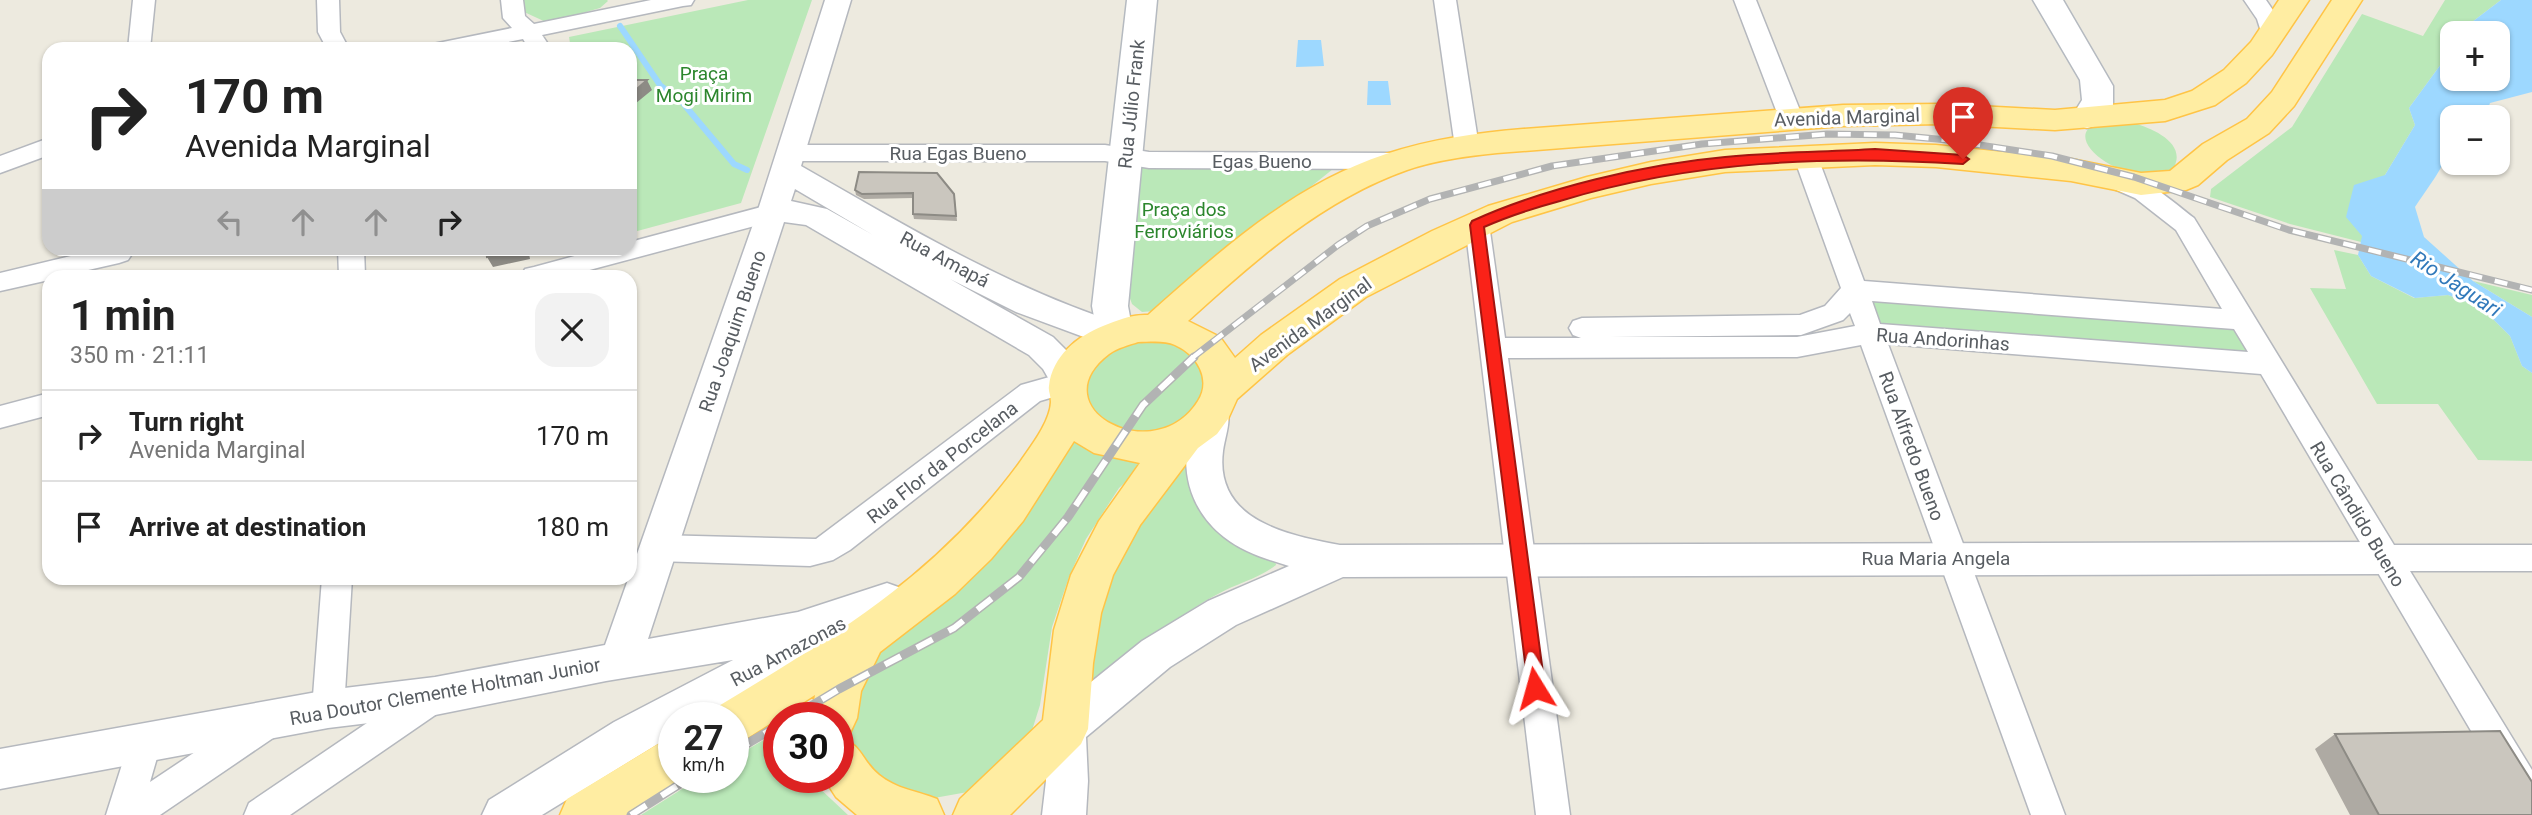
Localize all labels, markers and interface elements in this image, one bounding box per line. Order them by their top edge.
map controls [2440,21,2510,175]
button: + [2440,21,2510,91]
street label: Rua Júlio Frank [1113,38,1150,170]
park label: Praça Mogi Mirim [656,62,752,107]
text: 170 m [185,68,324,125]
icon: right [70,70,161,161]
pin [1933,87,1993,159]
icon: arrive [1944,98,1982,136]
street label: Avenida Marginal [1774,103,1920,132]
button: − [2440,105,2510,175]
text: Avenida Marginal [185,127,431,165]
street label: Rua Egas Bueno [889,142,1027,165]
street label: Egas Bueno [1212,150,1312,173]
park label: Praça dos Ferroviários [1134,198,1234,243]
icon: left [211,203,249,241]
icon: ahead [284,203,322,241]
icon: ahead [357,203,395,241]
icon: right [430,203,468,241]
street label: Rua Amapá [896,226,993,293]
water label: Rio Jaguari [2407,246,2505,322]
street label: Rua Joaquim Bueno [694,247,771,415]
street label: Avenida Marginal [1245,272,1376,377]
text: 1 min [70,291,176,340]
button: close [535,293,609,367]
street label: Rua Andorinhas [1875,323,2011,356]
text: 350 m · 21:11 [70,342,209,369]
street label: Rua Alfredo Bueno [1874,368,1949,524]
street label: Rua Flor da Porcelana [862,396,1022,528]
text: Turn right [129,407,244,437]
icon: right [70,417,108,455]
text: 170 m [536,421,609,451]
text: Avenida Marginal [129,437,306,464]
street label: Rua Cândido Bueno [2305,437,2410,591]
icon: arrive [70,508,108,546]
text: Arrive at destination [129,512,366,542]
text: 180 m [536,512,609,542]
street label: Rua Maria Angela [1862,547,2010,570]
street label: Rua Amazonas [727,611,850,691]
position arrow [1498,651,1572,725]
street label: Rua Doutor Clemente Holtman Junior [288,653,603,730]
speed limit sign: 30 [763,702,854,793]
text: 27 [683,718,724,759]
text: km/h [682,754,725,775]

